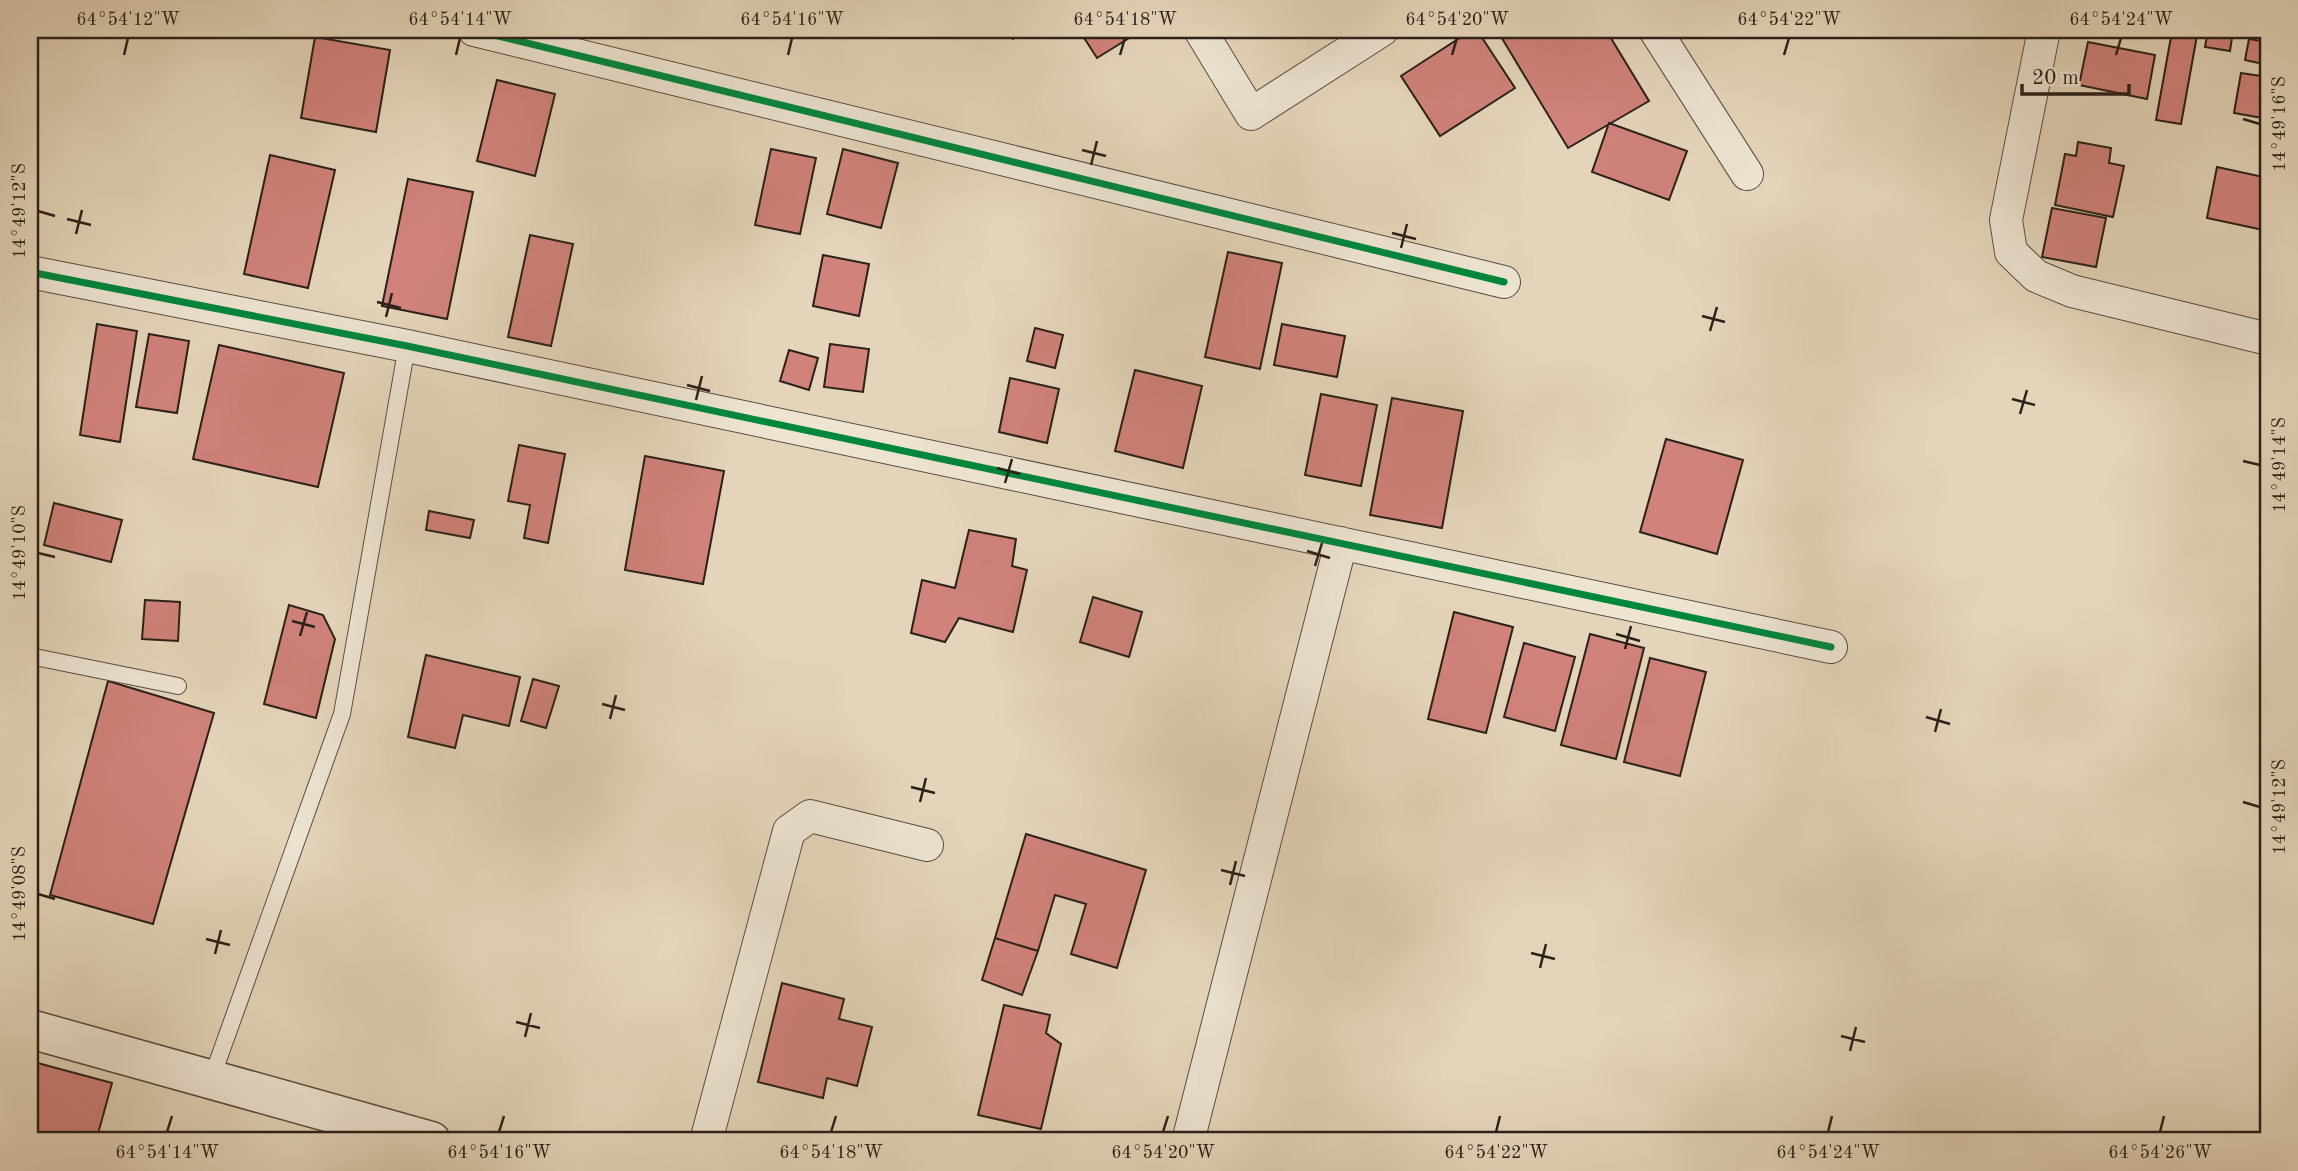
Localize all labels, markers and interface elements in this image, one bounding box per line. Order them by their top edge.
text: 64°54'12"W [76,11,180,29]
text: 64°54'14"W [408,11,512,29]
text: 64°54'16"W [740,11,844,29]
text: 64°54'18"W [1073,11,1177,29]
text: 64°54'20"W [1405,11,1509,29]
text: 64°54'22"W [1737,11,1841,29]
text: 64°54'24"W [2069,11,2173,29]
scale bar [2022,52,2128,96]
text: 20 m [2032,68,2079,89]
text: 14°49'16"S [2271,76,2289,172]
text: 14°49'12"S [11,163,29,259]
text: 14°49'14"S [2271,417,2289,513]
text: 14°49'10"S [11,505,29,601]
text: 14°49'12"S [2271,759,2289,855]
text: 14°49'08"S [11,846,29,942]
text: 64°54'14"W [115,1144,219,1162]
text: 64°54'16"W [447,1144,551,1162]
text: 64°54'18"W [779,1144,883,1162]
text: 64°54'20"W [1111,1144,1215,1162]
text: 64°54'22"W [1444,1144,1548,1162]
text: 64°54'24"W [1776,1144,1880,1162]
text: 64°54'26"W [2108,1144,2212,1162]

